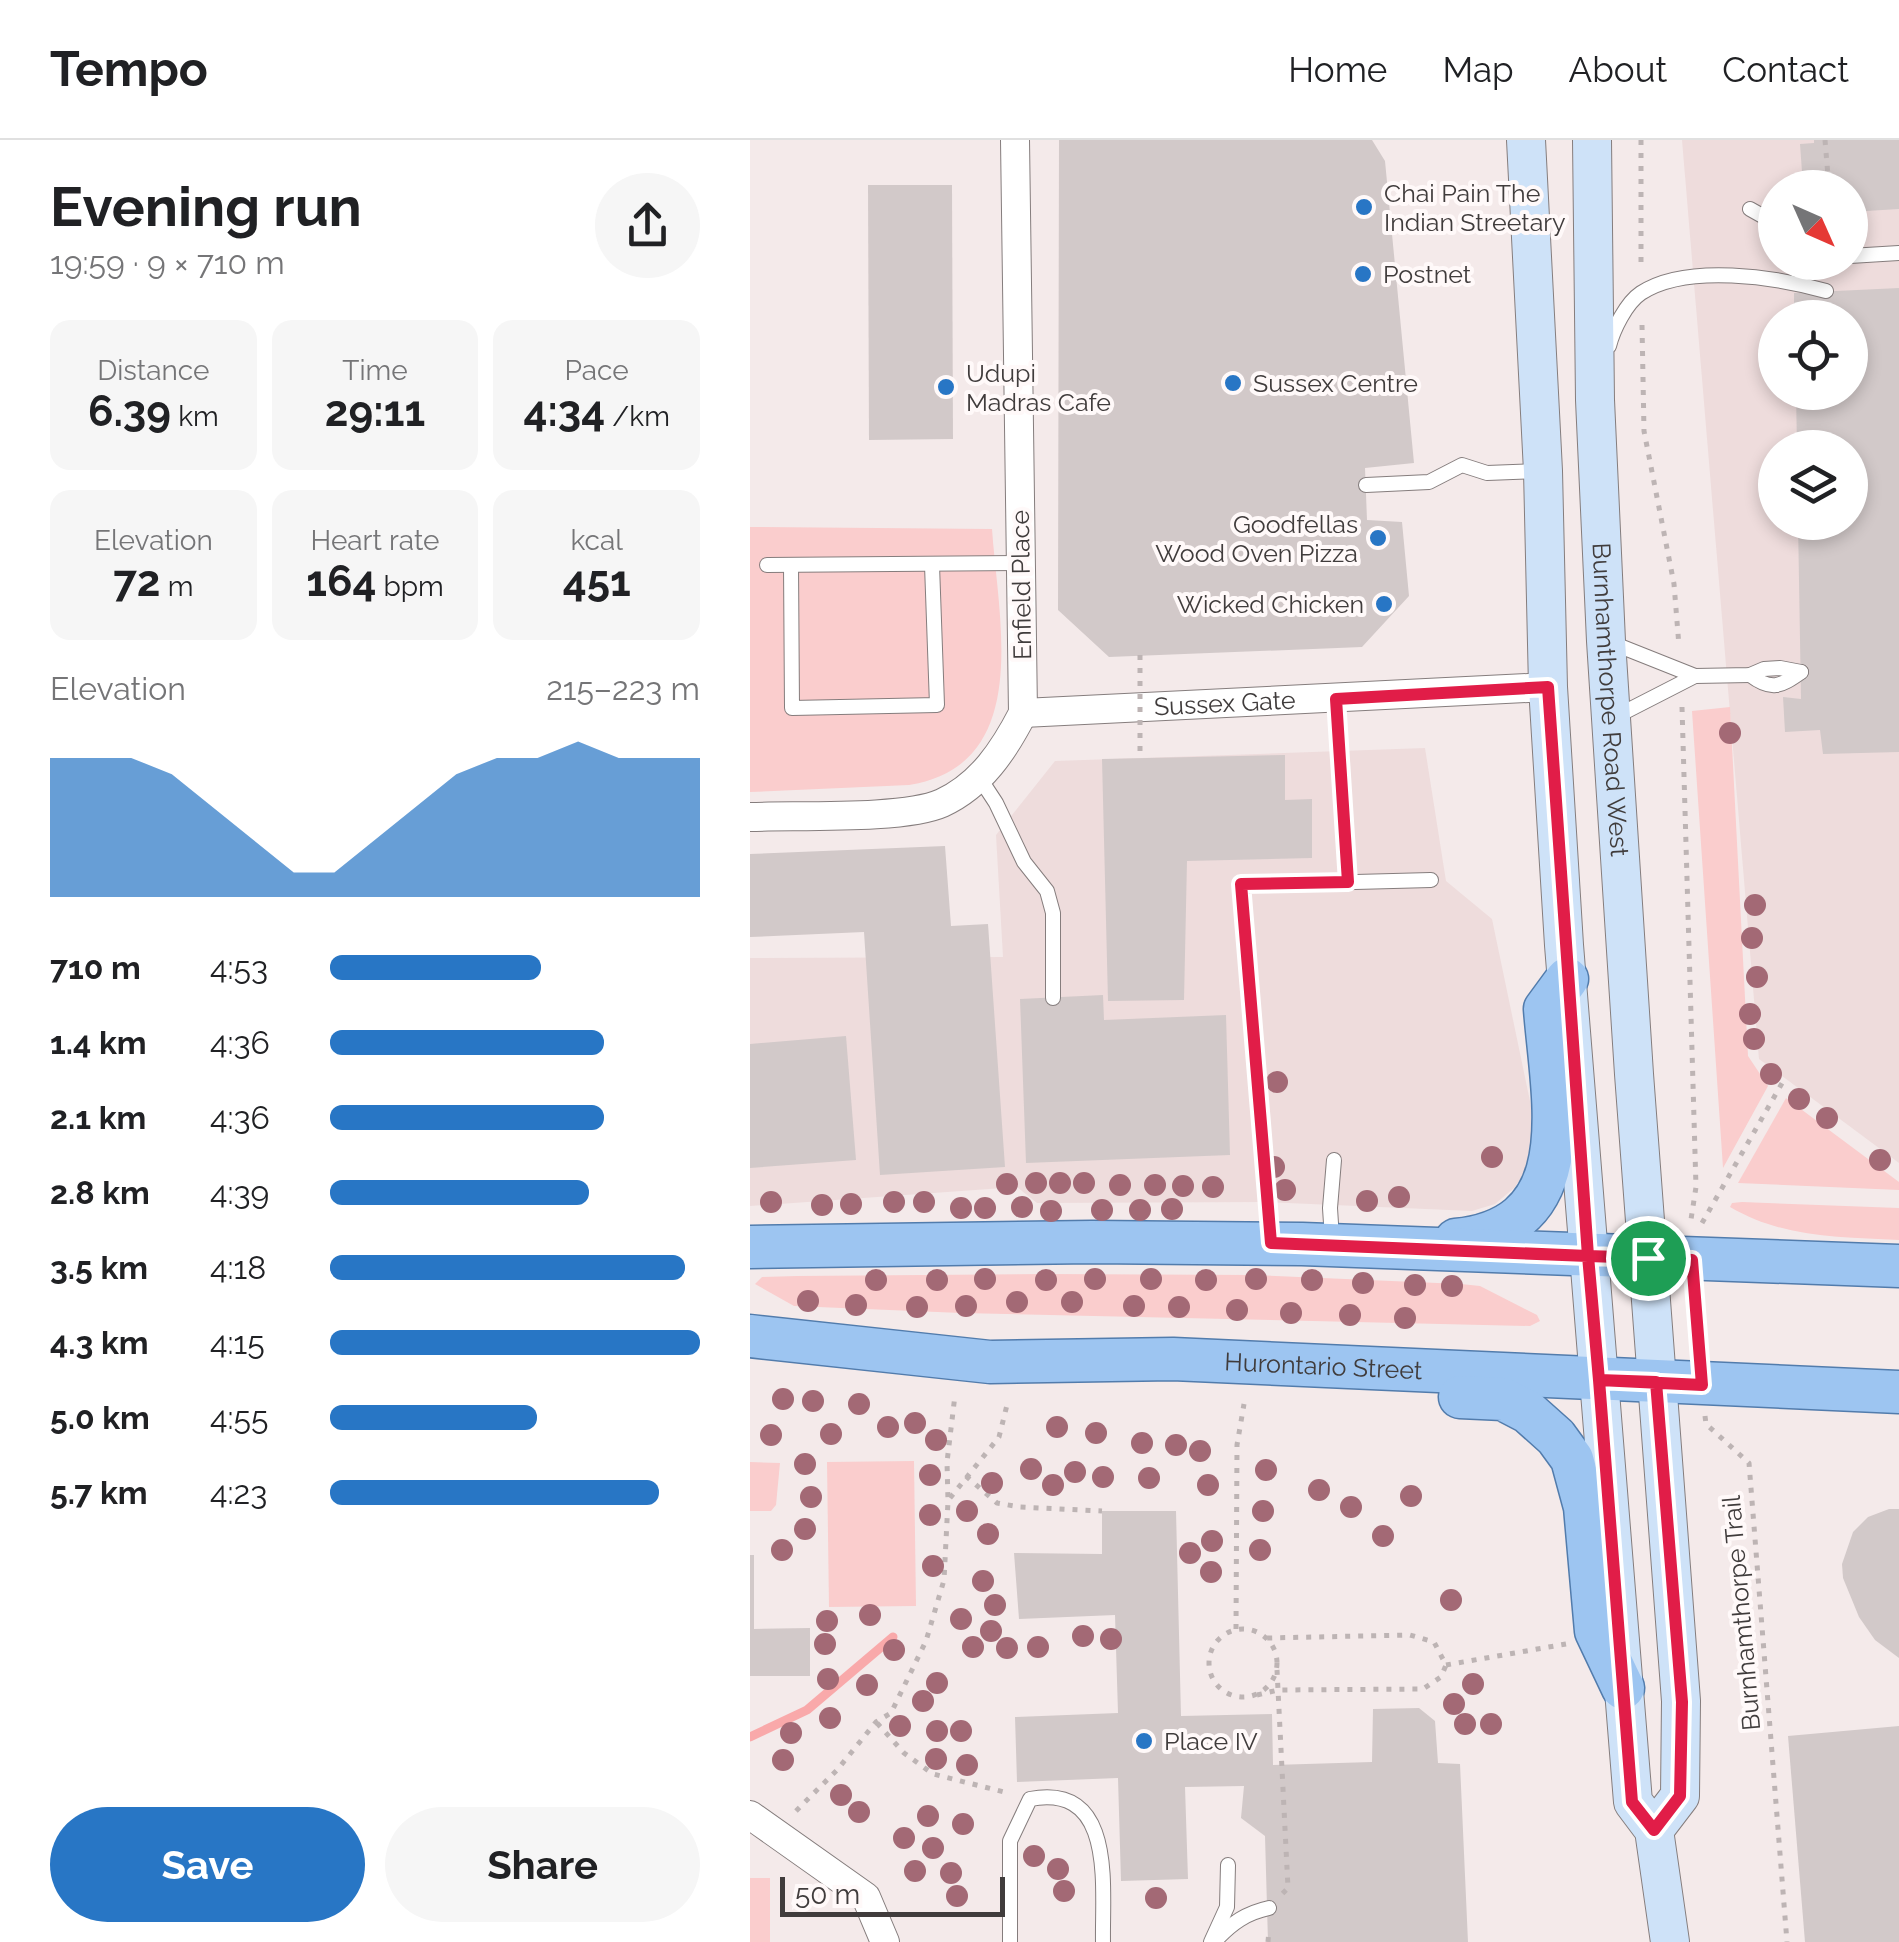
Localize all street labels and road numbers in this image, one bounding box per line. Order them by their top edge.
street label: Enfield Place [1005,510,1037,660]
street label: Burnhamthorpe Road West [1587,542,1635,858]
street label: Sussex Gate [1153,685,1296,721]
street label: Hurontario Street [1224,1346,1424,1385]
street label: Burnhamthorpe Trail [1716,1494,1766,1732]

